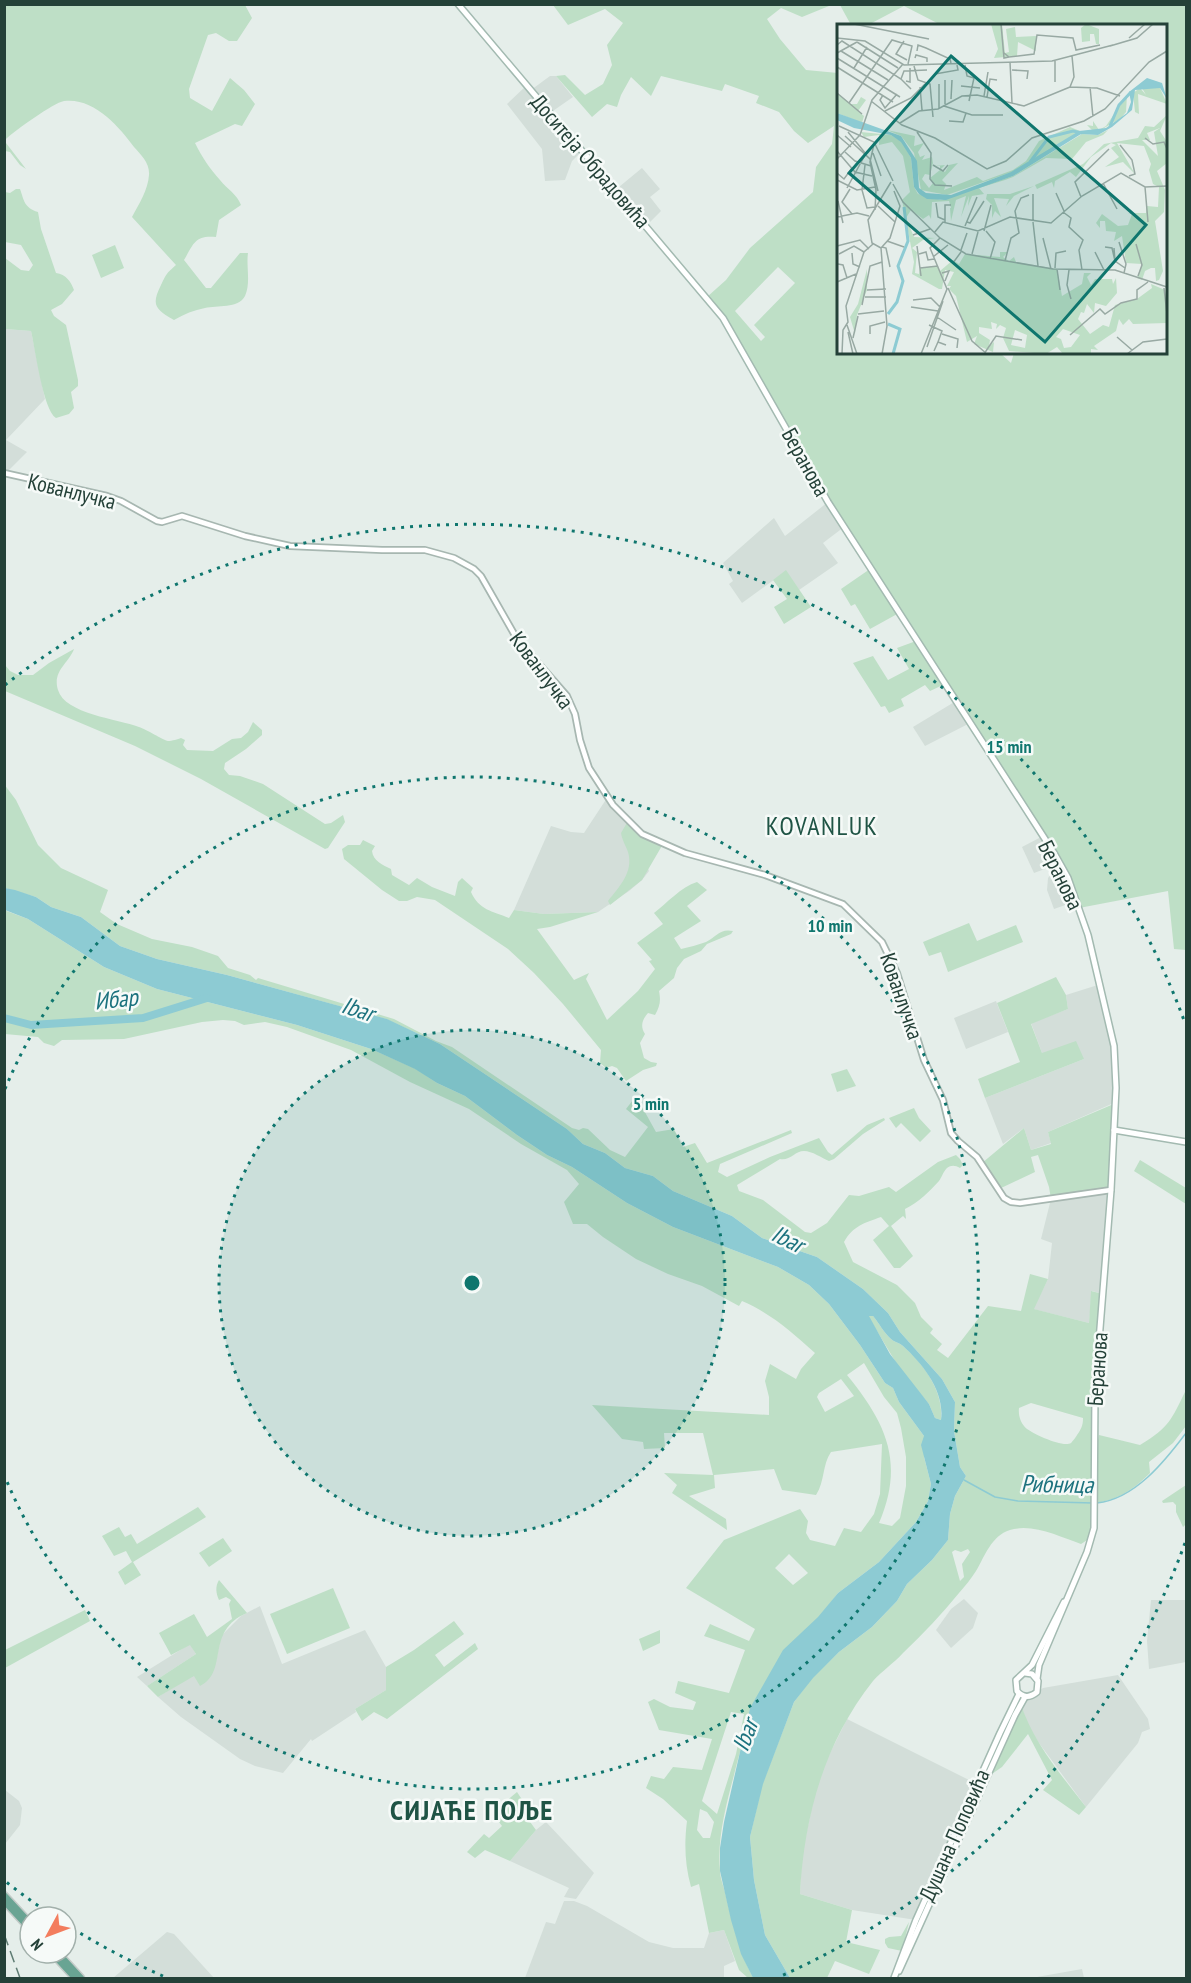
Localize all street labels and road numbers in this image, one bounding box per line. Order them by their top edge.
street label: Доситеја Обрадовића [525,88,657,234]
street label: Беранова [776,423,836,501]
street label: Кованлучка [25,467,119,515]
street label: Кованлучка [504,626,580,714]
street label: Беранова [1032,836,1090,914]
street label: Кованлучка [874,949,930,1043]
street label: Беранова [1080,1331,1114,1407]
street label: Душана Поповића [912,1765,996,1905]

